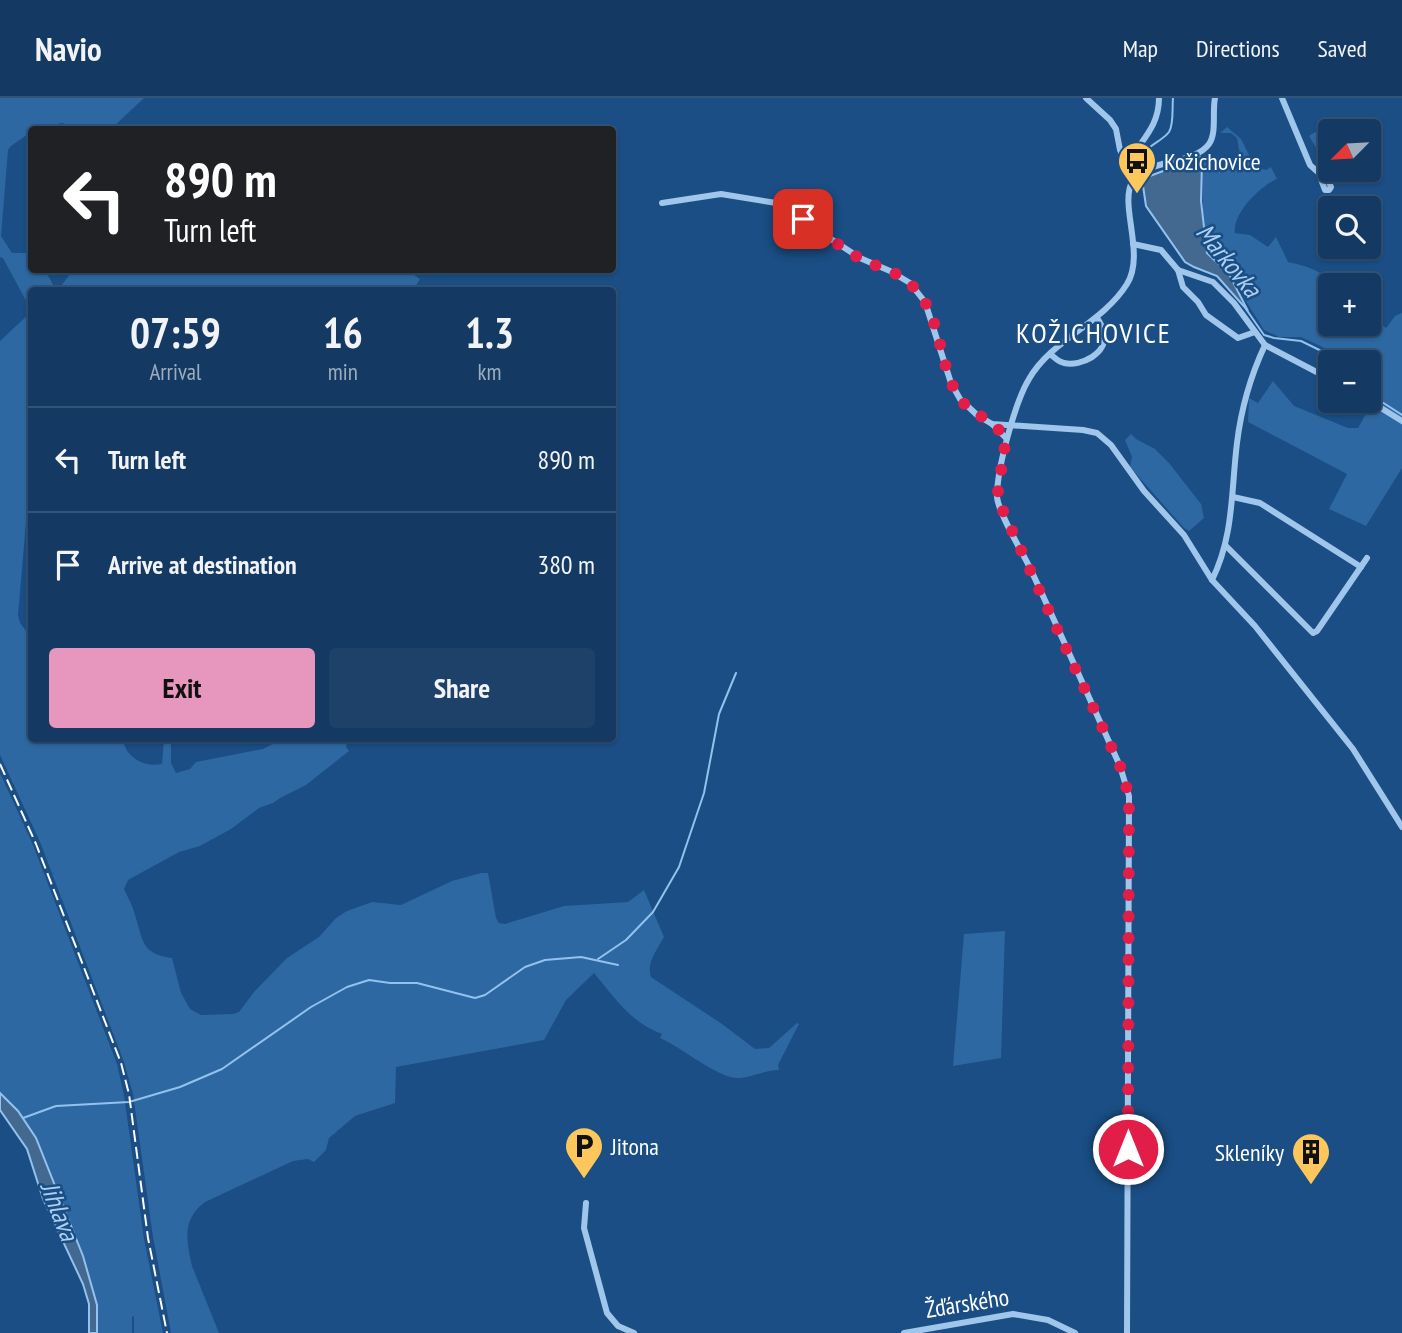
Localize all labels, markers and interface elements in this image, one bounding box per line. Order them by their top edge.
text: Navio [35,27,102,70]
text: Map [1123,33,1158,64]
text: Directions [1196,33,1280,64]
text: Saved [1318,33,1367,64]
north arrow [1318,119,1381,182]
map controls [1318,119,1381,413]
bus stop icon: Kožichovice [1116,140,1158,195]
place label: Kožichovice [1164,146,1261,177]
text: 890 m [164,147,277,211]
icon: left [49,154,140,245]
pin [773,189,833,249]
button: search [1318,196,1381,259]
icon: arrive [784,200,822,238]
text: Turn left [164,209,256,251]
water label: Markovka [1189,216,1270,305]
button: + [1318,273,1381,336]
text: 07:59 [130,305,221,360]
text: 16 [323,305,363,360]
text: 1.3 [465,305,514,360]
district label: KOŽICHOVICE [1016,314,1172,351]
button: − [1318,350,1381,413]
text: Arrival [149,357,201,386]
text: min [328,357,358,386]
text: km [478,357,501,386]
icon: left [49,441,87,479]
text: Turn left [108,443,186,476]
text: 890 m [537,443,595,476]
icon: arrive [49,546,87,584]
text: Arrive at destination [108,548,297,581]
text: 380 m [537,548,595,581]
button: Exit [49,648,315,728]
button: Share [329,648,595,728]
position arrow [1091,1112,1165,1186]
parking icon: Jitona [563,1125,605,1180]
place label: Jitona [610,1131,659,1162]
building icon: Skleníky [1290,1131,1332,1186]
place label: Skleníky [1215,1137,1284,1168]
water label: Jihlava [33,1176,87,1247]
street label: Žďárského [923,1281,1011,1325]

